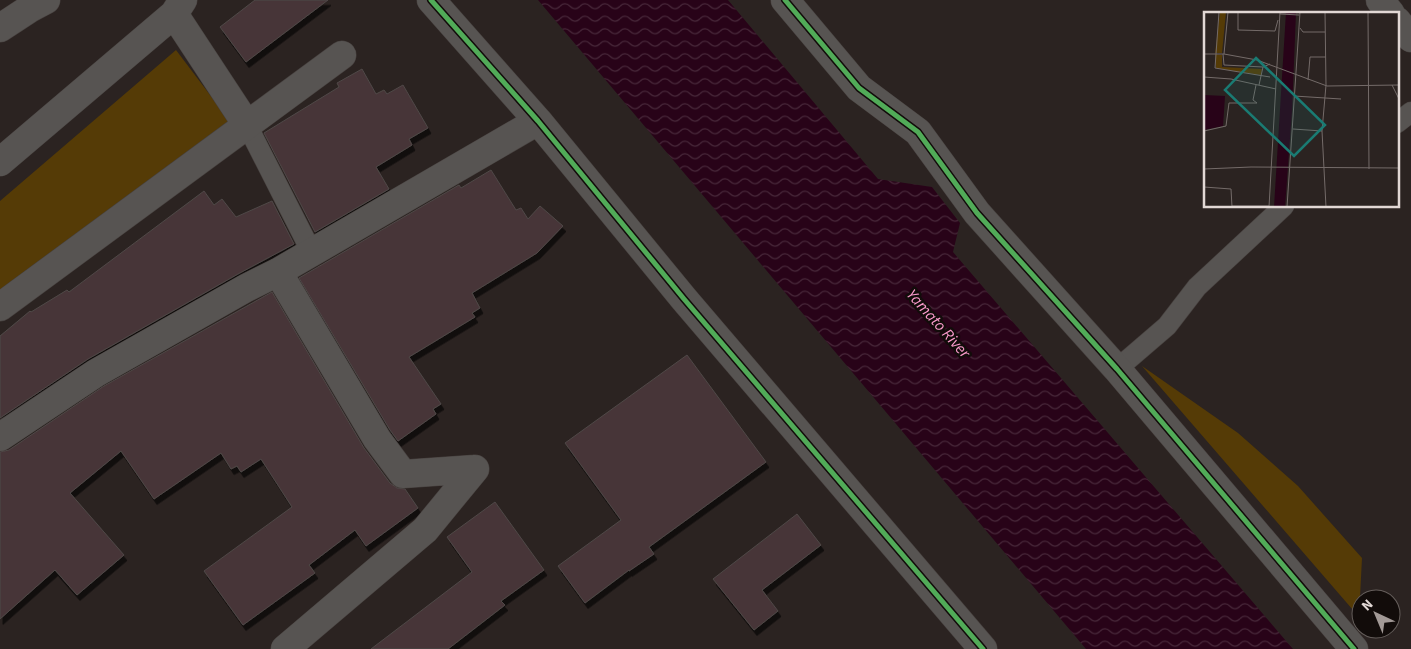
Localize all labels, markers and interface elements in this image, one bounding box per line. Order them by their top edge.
inset map [1204,12,1398,208]
water label: Yamato River [901,284,976,364]
north arrow [1351,589,1401,639]
text: N [1357,595,1378,616]

